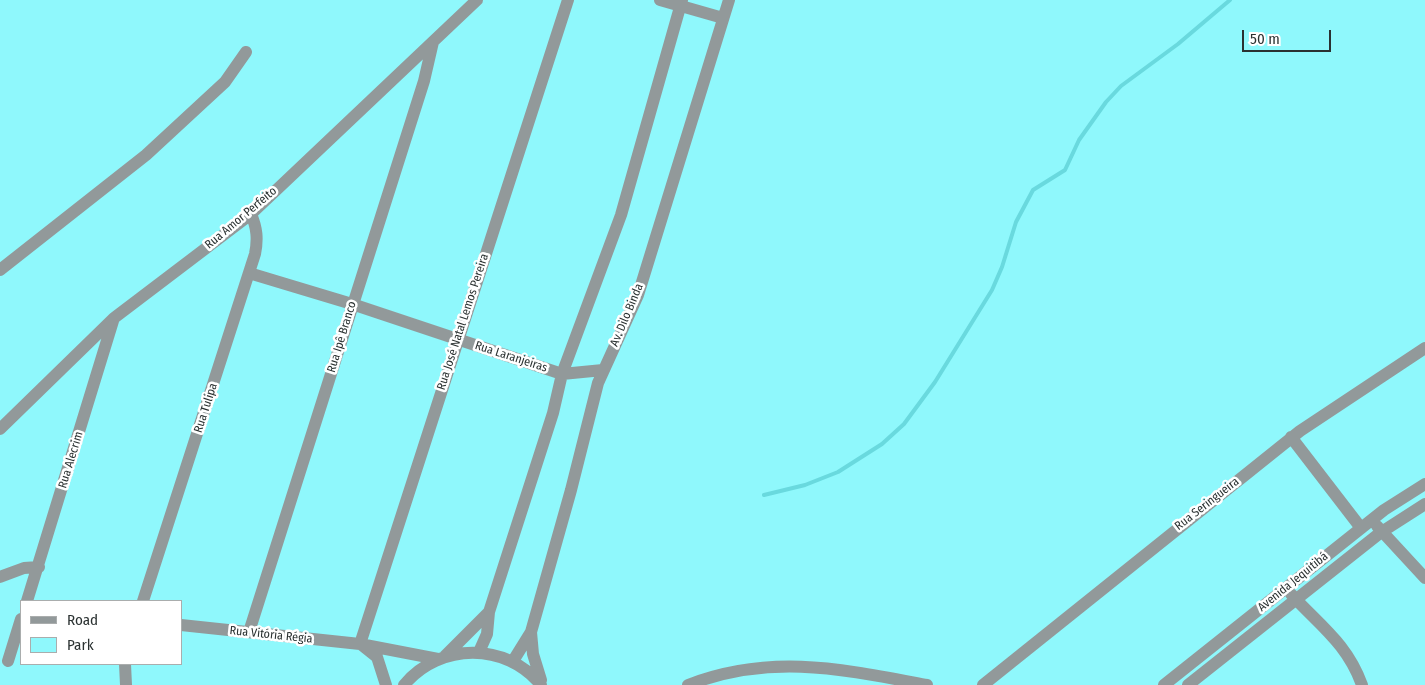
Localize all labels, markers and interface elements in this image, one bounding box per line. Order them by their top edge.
scale bar [1245,20,1334,52]
text: 50 m [1250,30,1280,48]
street label: Rua Amor Perfeito [202,184,280,252]
street label: Rua José Natal Lemos Pereira [434,252,492,392]
street label: Av. Dilo Binda [607,281,647,349]
street label: Rua Ipê Branco [324,300,360,374]
street label: Rua Laranjeiras [473,339,549,375]
street label: Rua Tulipa [191,381,221,435]
street label: Rua Alecrim [56,430,86,490]
street label: Rua Seringueira [1172,475,1242,533]
street label: Avenida Jequitibá [1255,549,1331,615]
legend [20,600,182,665]
text: Road [67,611,98,629]
street label: Rua Vitória Régia [229,623,313,647]
text: Park [67,636,94,654]

